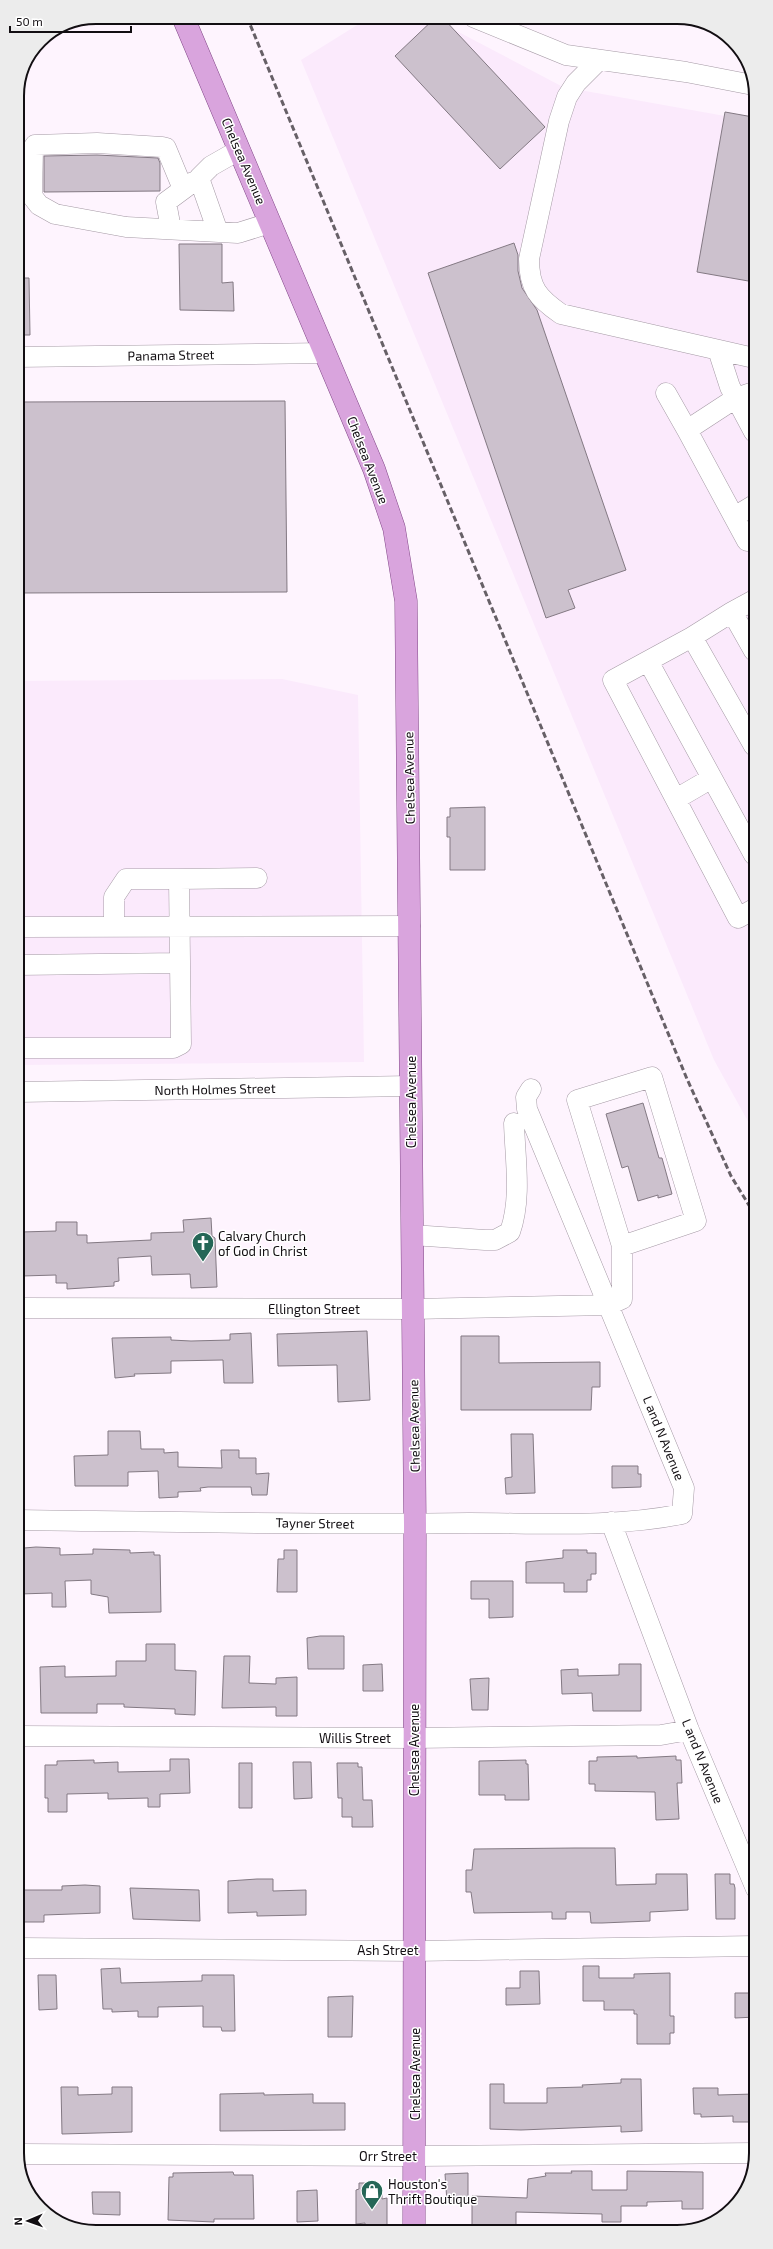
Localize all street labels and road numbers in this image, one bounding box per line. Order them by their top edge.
street label: Chelsea Avenue [219,115,269,207]
street label: Panama Street [127,346,215,364]
street label: Chelsea Avenue [344,414,392,506]
street label: Chelsea Avenue [400,732,418,824]
street label: Chelsea Avenue [403,1056,419,1148]
street label: North Holmes Street [154,1080,276,1098]
street label: Ellington Street [268,1301,360,1317]
street label: Chelsea Avenue [405,1380,423,1472]
street label: L and N Avenue [640,1393,688,1483]
street label: Tayner Street [275,1514,355,1532]
street label: Chelsea Avenue [406,1704,422,1796]
street label: L and N Avenue [679,1716,727,1806]
street label: Willis Street [319,1730,391,1746]
street label: Ash Street [357,1942,419,1958]
street label: Chelsea Avenue [407,2028,423,2120]
street label: Orr Street [359,2148,417,2164]

